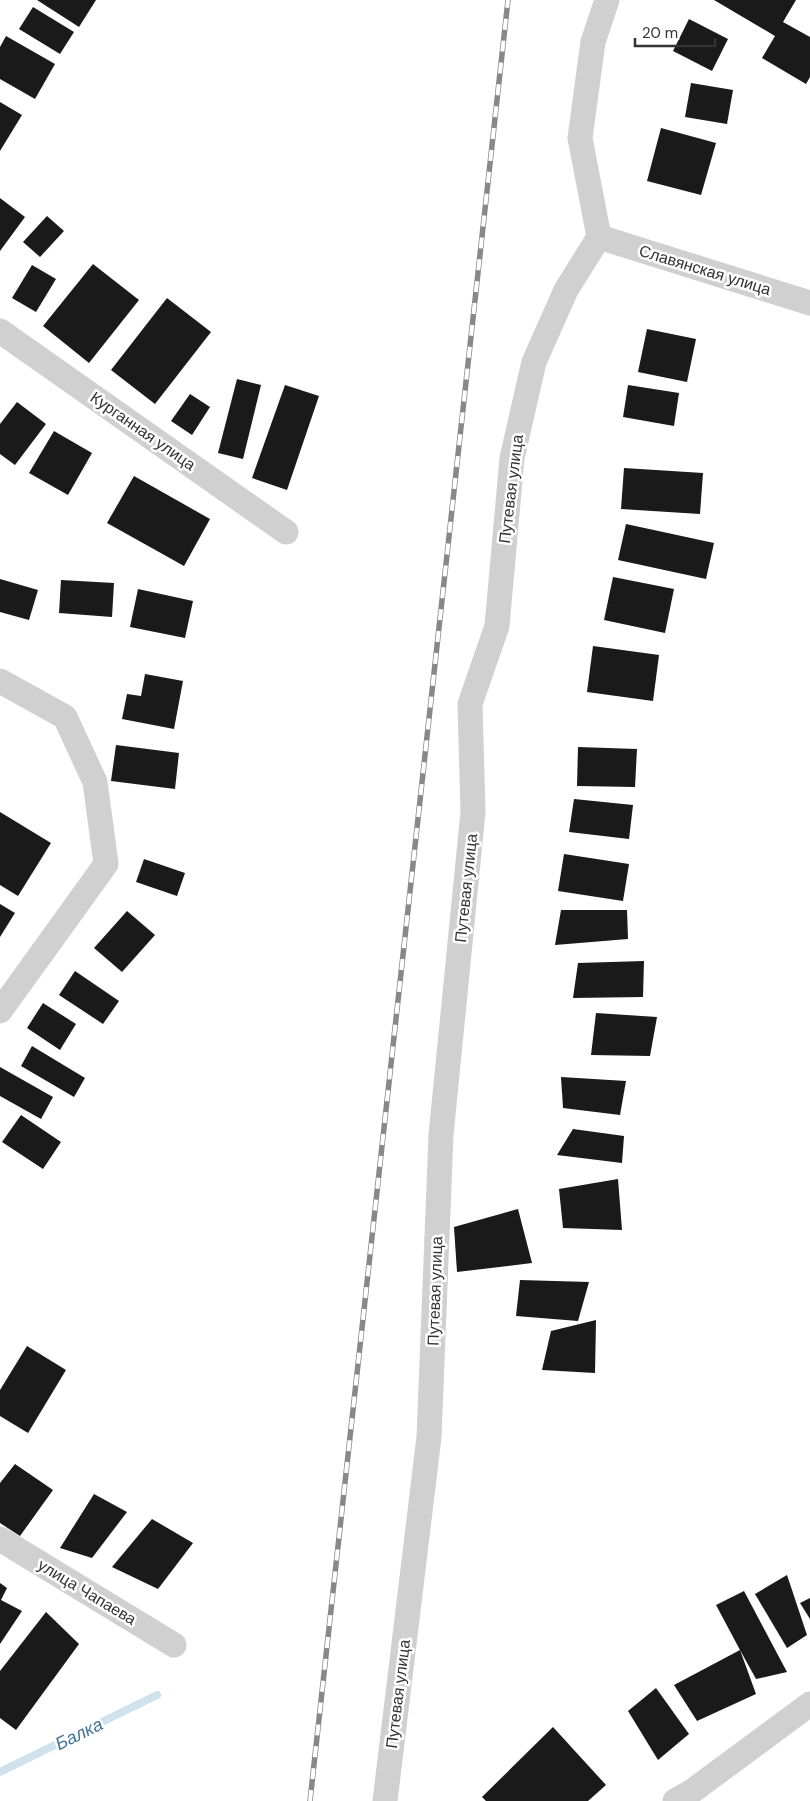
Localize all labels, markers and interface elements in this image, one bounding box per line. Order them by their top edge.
scale bar [635,15,715,47]
text: 20 m [642,23,678,43]
street label: Славянская улица [637,240,774,300]
street label: Курганная улица [86,387,200,475]
street label: Путевая улица [494,433,528,545]
street label: Путевая улица [450,832,482,944]
street label: Путевая улица [423,1236,447,1346]
street label: улица Чапаева [34,1554,140,1630]
street label: Путевая улица [381,1638,415,1750]
water label: Балка [51,1712,107,1756]

